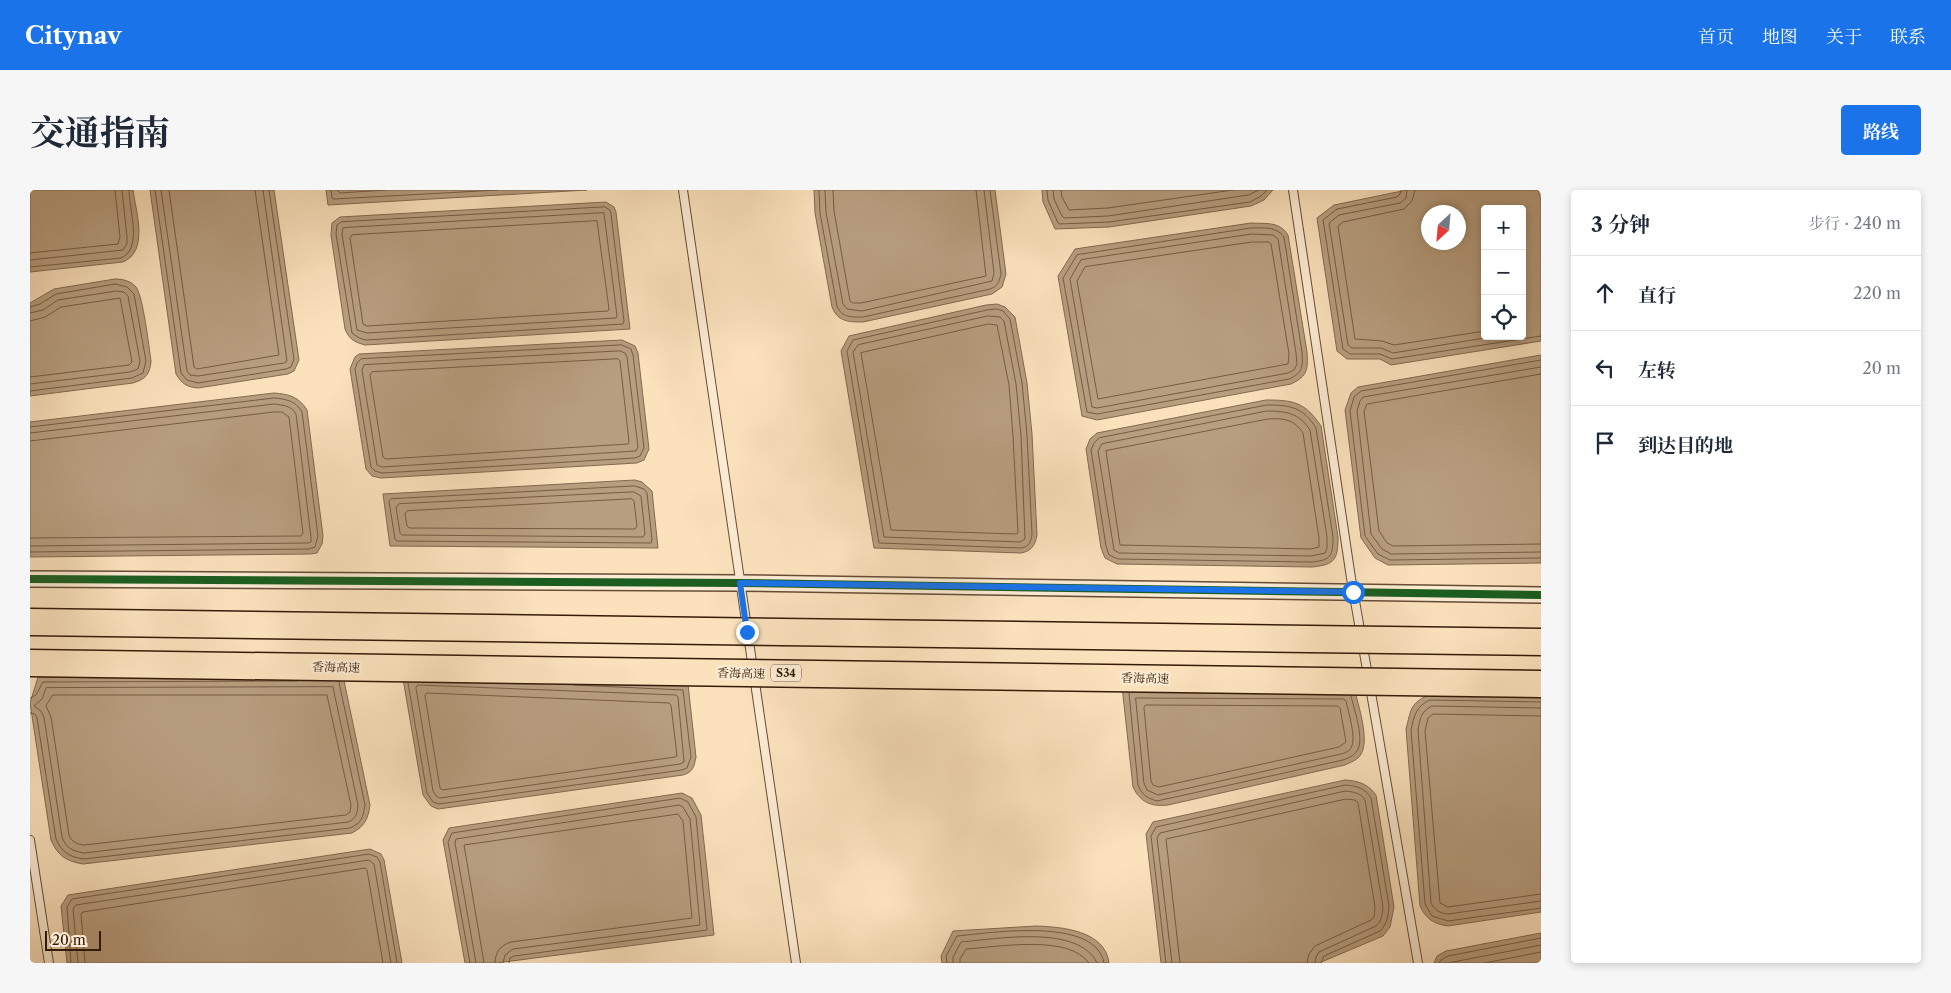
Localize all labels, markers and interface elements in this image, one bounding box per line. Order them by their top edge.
text: Citynav [25,21,122,50]
text: 首页 [1698,26,1734,48]
text: 地图 [1762,26,1798,48]
text: 关于 [1826,26,1862,48]
text: 联系 [1890,26,1926,48]
button: 路线 [1841,105,1921,155]
text: 交通指南 [30,111,170,154]
north arrow [1421,205,1466,250]
map controls [1481,205,1526,340]
button: + [1481,205,1526,250]
text: 3 分钟 [1591,212,1650,237]
text: 步行 · 240 m [1808,213,1901,233]
button: − [1481,250,1526,295]
icon: ahead [1591,279,1619,307]
text: 220 m [1853,283,1901,303]
text: 直行 [1638,284,1676,307]
button: locate [1481,295,1526,340]
icon: left [1591,354,1619,382]
text: 20 m [1862,358,1901,378]
text: 左转 [1638,359,1676,382]
icon: arrive [1591,429,1619,457]
text: 到达目的地 [1638,434,1733,457]
route start [1342,581,1365,604]
route end [736,621,759,644]
street label: 香海高速 [312,659,360,675]
road number: S34 [771,664,801,682]
street label: 香海高速 [717,665,765,681]
street label: 香海高速 [1121,670,1169,686]
scale bar [45,928,101,951]
text: 20 m [52,931,86,949]

